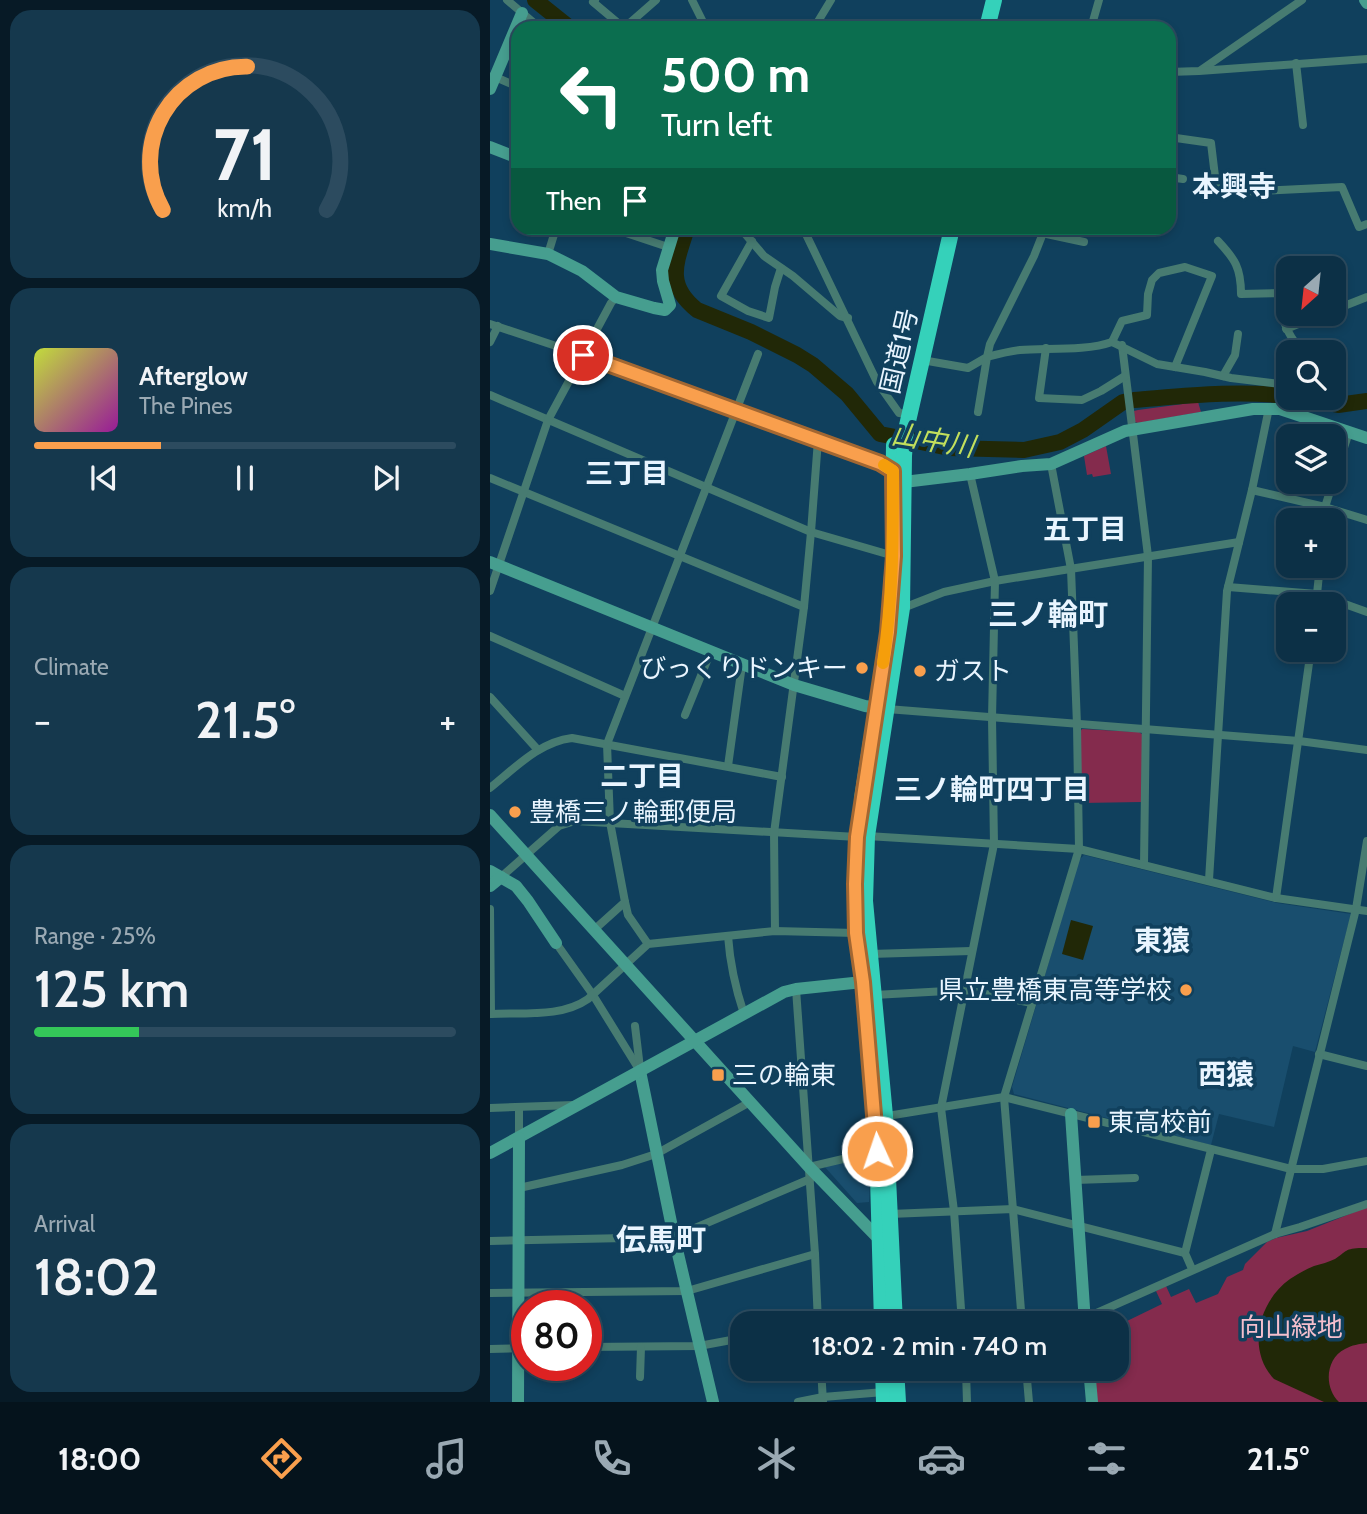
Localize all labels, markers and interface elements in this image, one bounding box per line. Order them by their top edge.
text: 500 m [661,45,810,104]
icon: left [546,49,637,140]
text: Turn left [661,105,772,144]
text: 71 [213,111,277,199]
district label: 本興寺 [1192,169,1276,203]
icon: arrive [616,182,654,220]
text: Then [546,185,602,217]
text: km/h [218,193,272,223]
north arrow [1276,256,1346,326]
map controls [1276,256,1346,662]
street label: 国道1号 [874,305,924,397]
pin [553,325,613,385]
icon: arrive [564,336,602,374]
button: search [1276,340,1346,410]
text: Afterglow [139,360,248,392]
text: The Pines [139,392,233,420]
water label: 山中川 [889,417,980,464]
button: layers [1276,424,1346,494]
district label: 三丁目 [585,456,669,490]
icon: previous [85,459,123,497]
icon: pause [226,459,264,497]
icon: next [367,459,405,497]
button: + [1276,508,1346,578]
district label: 五丁目 [1043,512,1127,546]
button: − [1276,592,1346,662]
district label: 三ノ輪町 [988,596,1108,633]
place label: びっくりドンキー [640,652,848,684]
text: Climate [34,653,109,681]
place label: ガスト [934,655,1012,687]
marker: びっくりドンキー [854,660,870,676]
marker: ガスト [912,663,928,679]
text: 21.5° [195,688,295,751]
text: − [34,697,51,744]
text: + [439,697,456,744]
district label: 二丁目 [600,759,684,793]
district label: 三ノ輪町四丁目 [894,772,1090,806]
place label: 豊橋三ノ輪郵便局 [529,796,737,828]
marker: 豊橋三ノ輪郵便局 [507,804,523,820]
text: Range · 25% [34,922,156,950]
district label: 東猿 [1134,923,1190,957]
text: 125 km [34,957,189,1020]
place label: 県立豊橋東高等学校 [938,974,1172,1006]
marker: 県立豊橋東高等学校 [1178,982,1194,998]
district label: 西猿 [1198,1057,1254,1091]
place label: 三の輪東 [732,1059,836,1091]
marker: 三の輪東 [710,1067,726,1083]
place label: 東高校前 [1108,1106,1212,1138]
position arrow [840,1114,914,1188]
marker: 東高校前 [1086,1114,1102,1130]
text: Arrival [34,1210,95,1238]
district label: 伝馬町 [616,1221,706,1258]
text: 18:02 [34,1245,159,1308]
speed limit sign: 80 [511,1290,602,1381]
park label: 向山緑地 [1239,1311,1343,1343]
text: 18:02 · 2 min · 740 m [812,1330,1047,1362]
icon: directions [257,1434,306,1483]
icon: music [422,1434,471,1483]
icon: phone [587,1434,636,1483]
icon: climate [752,1434,801,1483]
icon: car [917,1434,966,1483]
icon: filters [1082,1434,1131,1483]
text: 18:00 [58,1439,141,1478]
text: 21.5° [1247,1439,1309,1478]

